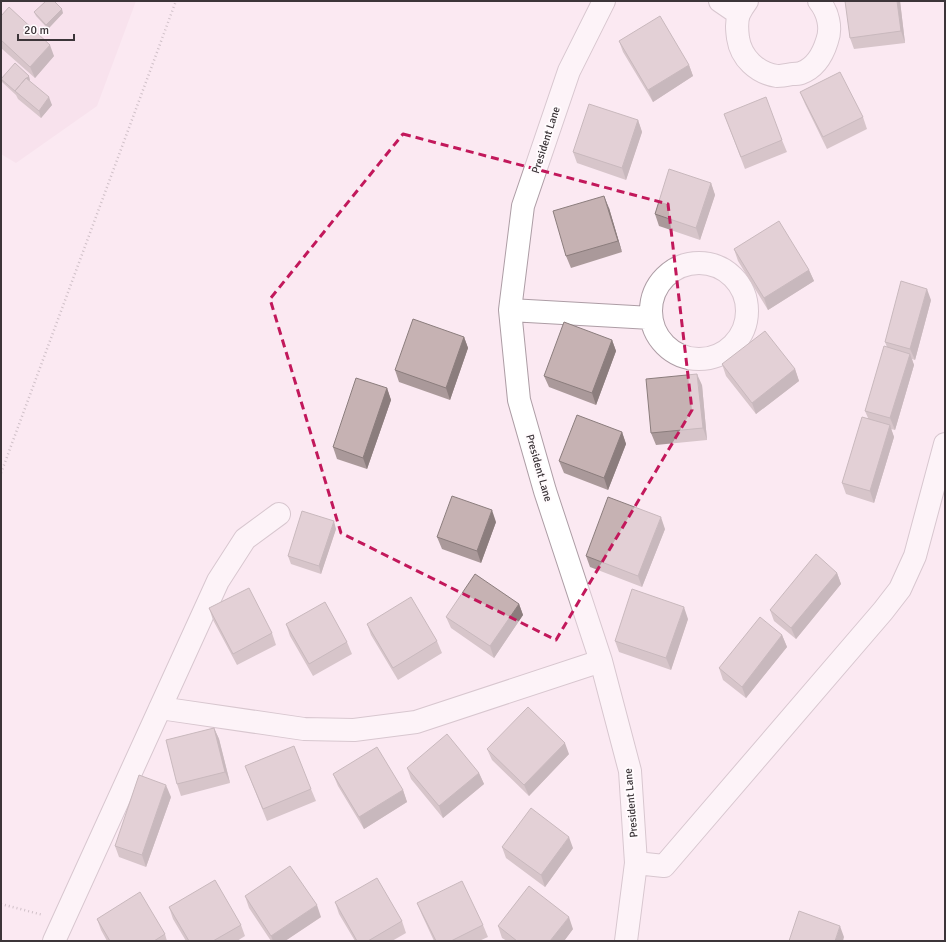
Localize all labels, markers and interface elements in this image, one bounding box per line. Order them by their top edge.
scale bar [18,16,74,42]
text: 20 m [24,23,49,38]
street label: President Lane [529,105,563,175]
street label: President Lane [523,433,555,503]
street label: President Lane [621,768,641,838]

